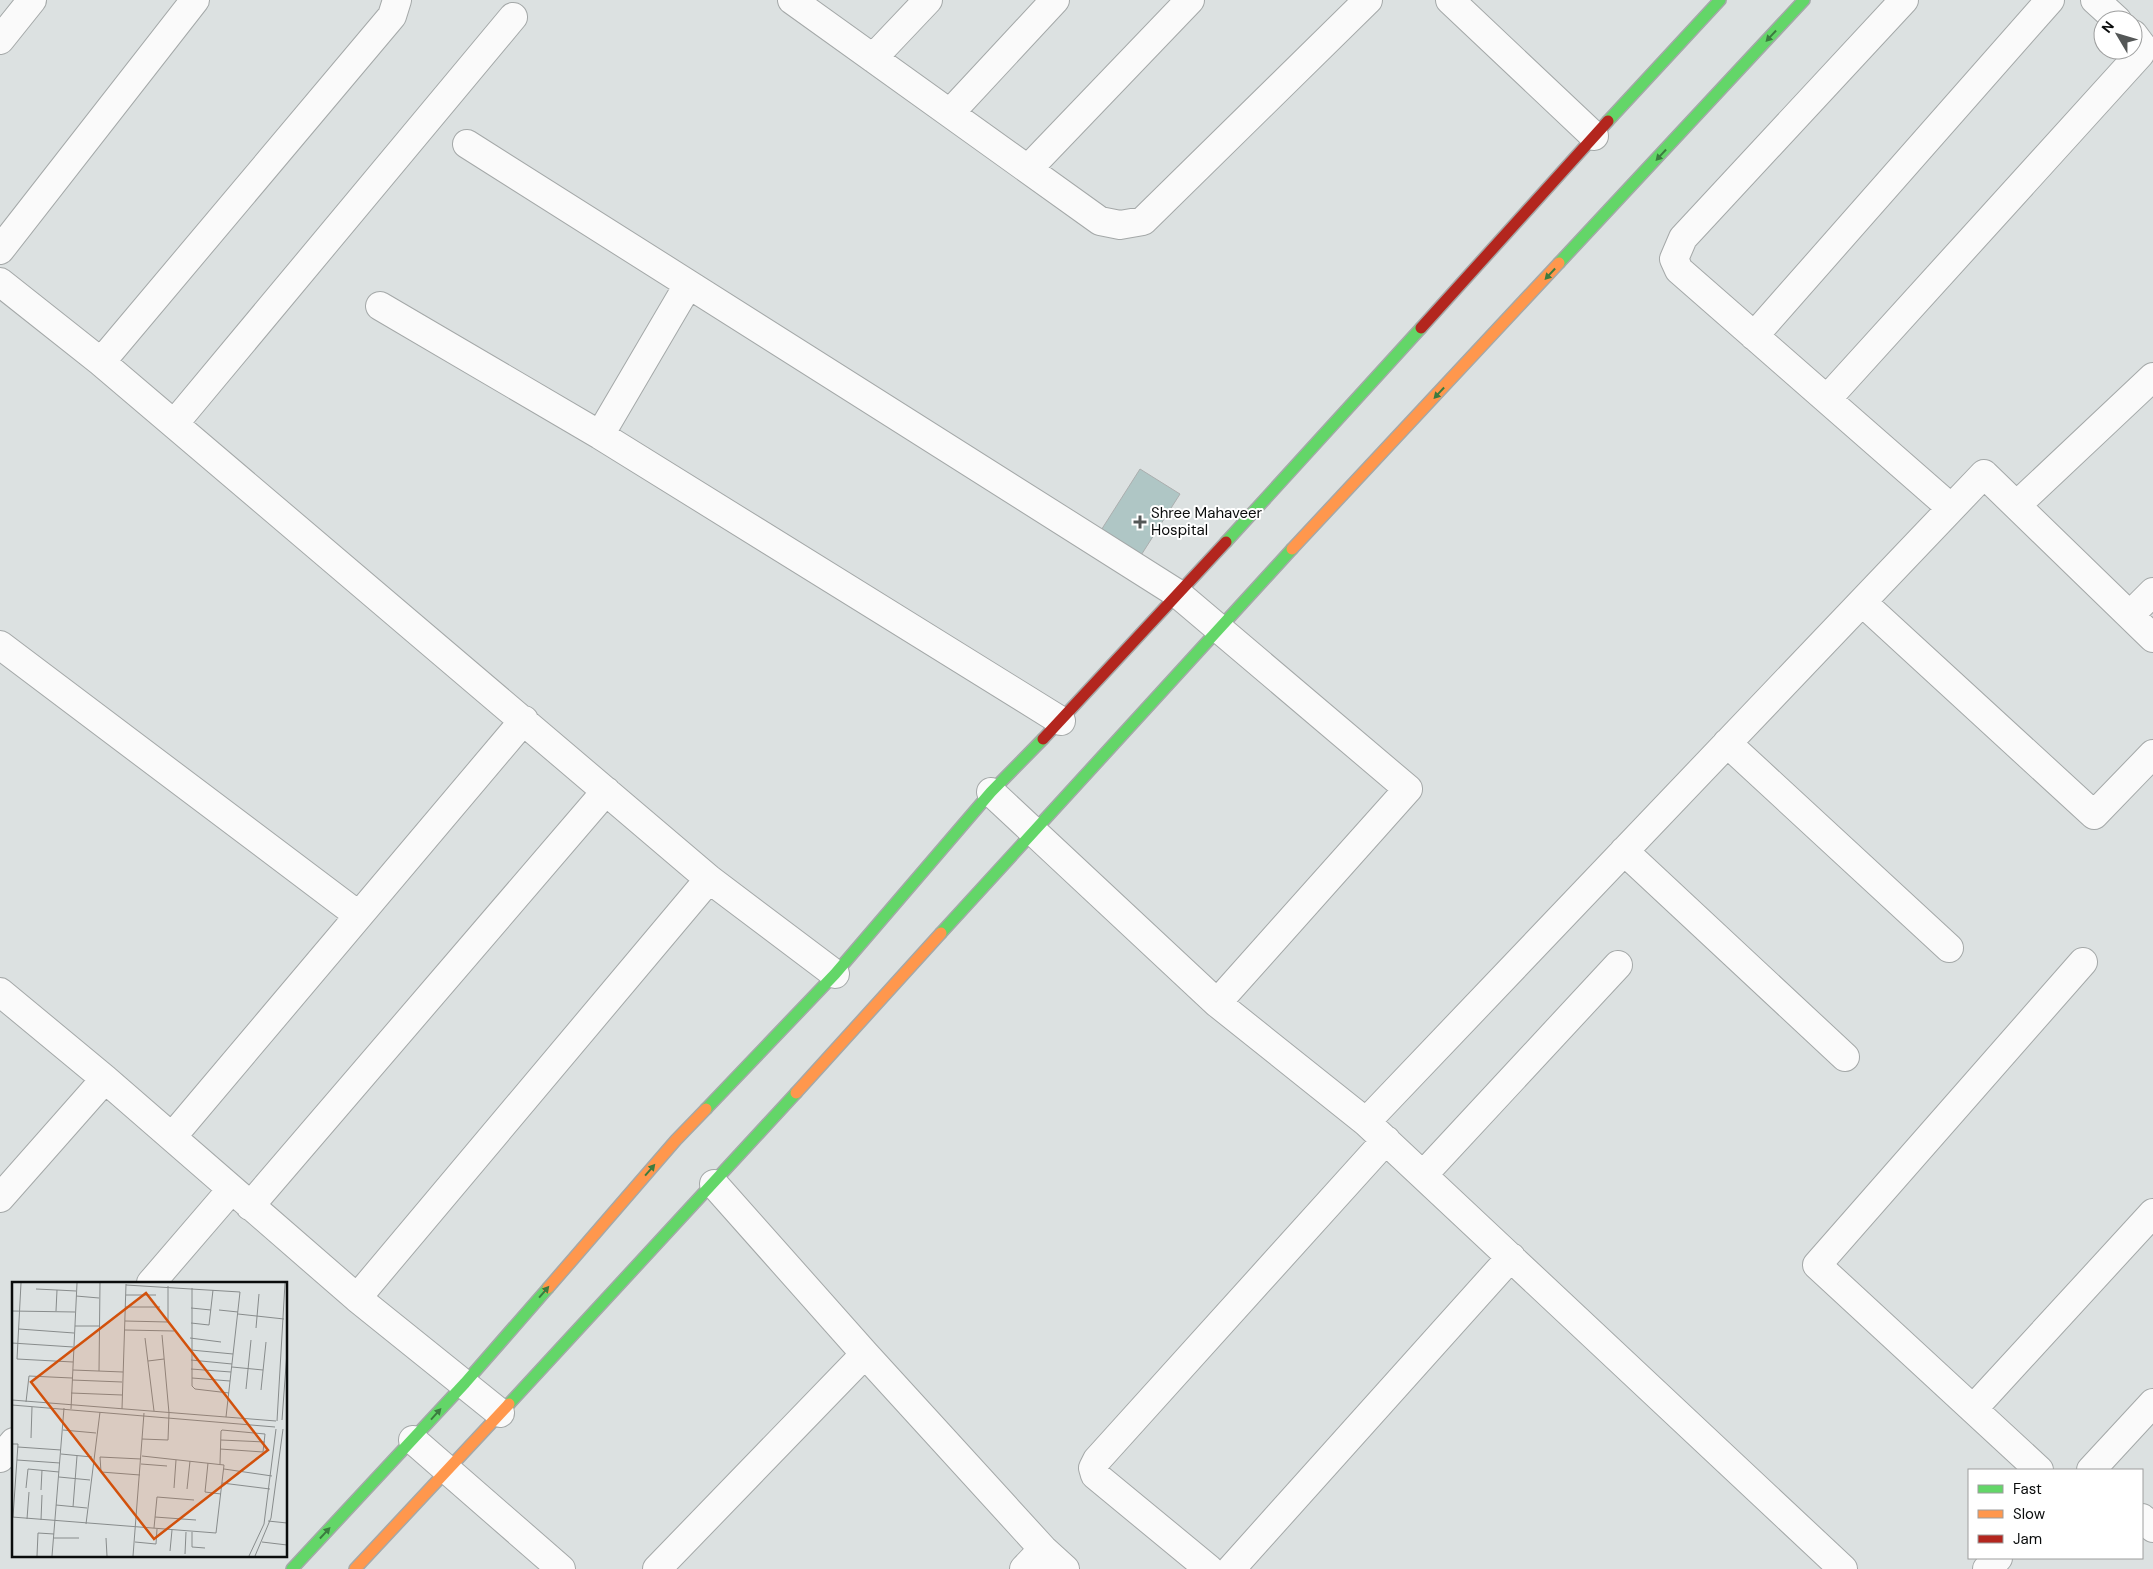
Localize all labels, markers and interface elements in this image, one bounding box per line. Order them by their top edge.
north arrow [2093,10,2143,60]
text: N [2098,17,2118,37]
one-way arrow [1765,29,1777,41]
one-way arrow [1655,149,1667,161]
one-way arrow [1544,267,1556,279]
one-way arrow [1433,386,1445,398]
place label: Shree Mahaveer Hospital [1151,503,1262,540]
marker: Shree Mahaveer Hospital [1133,515,1147,529]
one-way arrow [644,1164,655,1176]
inset map [12,1282,288,1556]
one-way arrow [538,1286,549,1299]
one-way arrow [430,1409,442,1421]
legend [1968,1469,2143,1559]
text: Fast [2013,1479,2042,1499]
text: Slow [2013,1504,2046,1524]
one-way arrow [319,1528,331,1540]
text: Jam [2013,1529,2042,1549]

